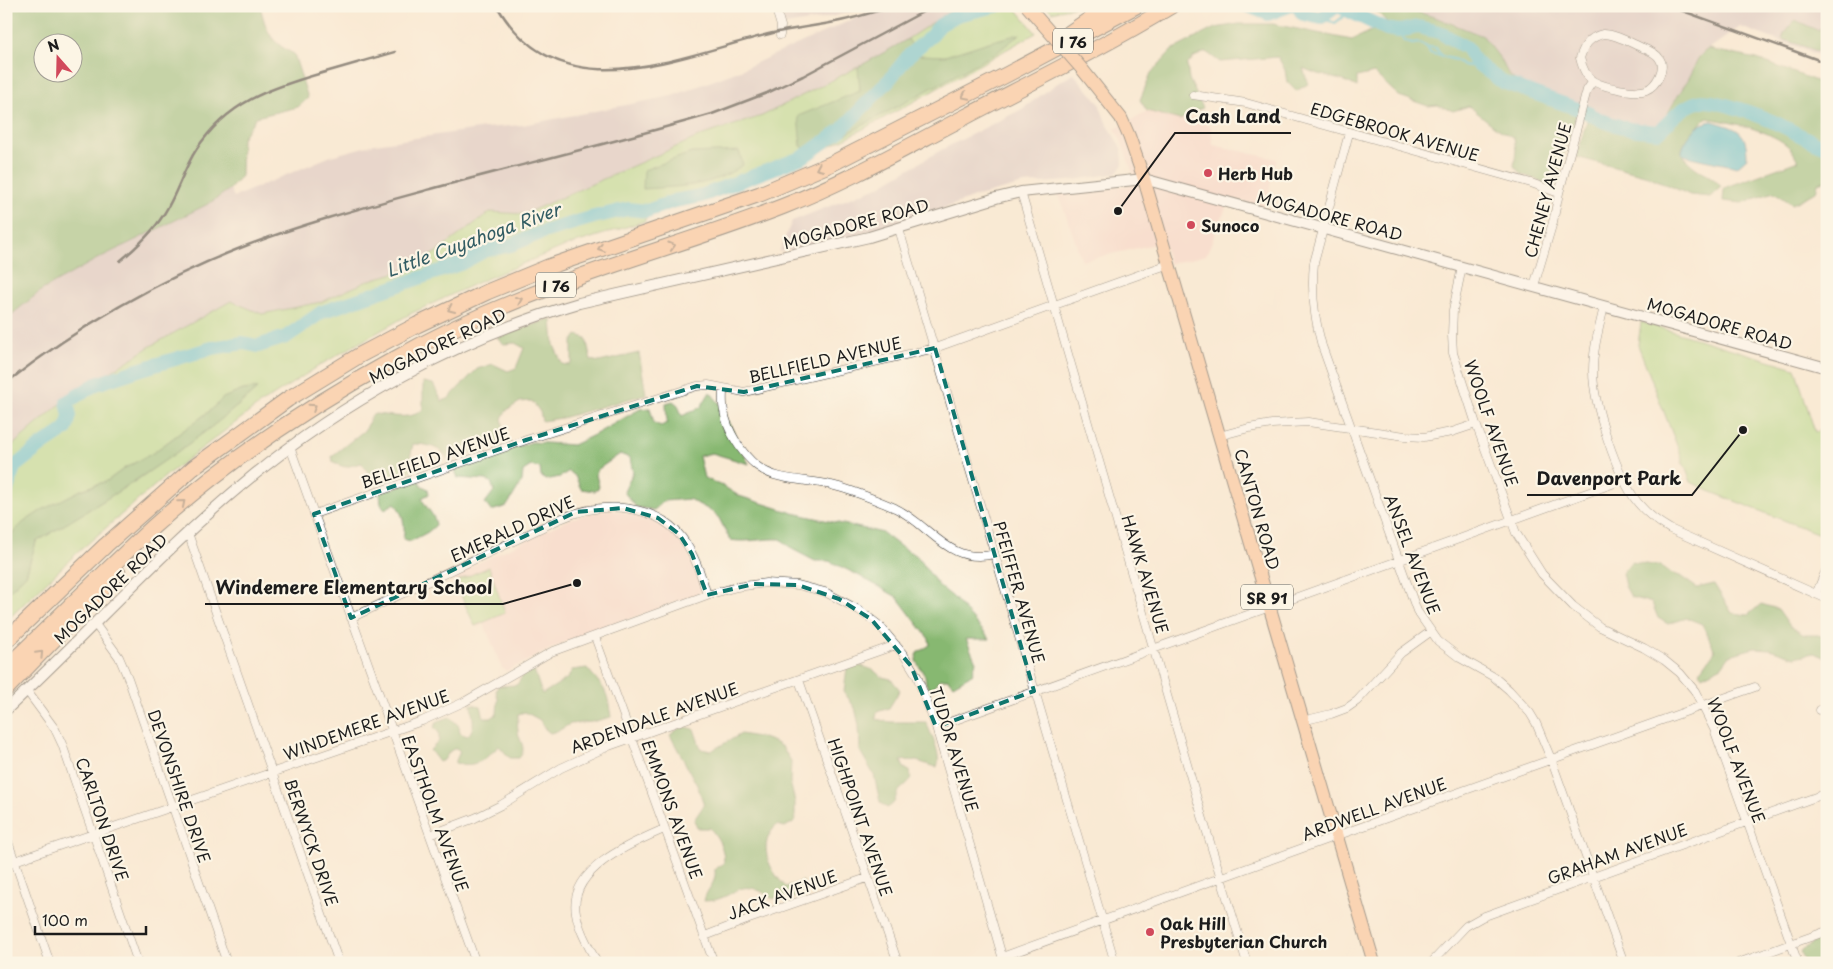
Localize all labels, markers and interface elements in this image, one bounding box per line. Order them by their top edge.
road number: I 76 [1053,28,1093,54]
north arrow [32,32,82,82]
text: N [45,34,62,57]
one-way arrow [961,90,970,100]
street label: EDGEBROOK AVENUE [1308,95,1482,167]
callout: Cash Land [1175,100,1291,133]
text: Cash Land [1185,102,1281,129]
street label: CHENEY AVENUE [1517,120,1577,260]
place label: Herb Hub [1218,161,1293,185]
one-way arrow [815,162,824,173]
marker: Herb Hub [1202,167,1214,179]
street label: MOGADORE ROAD [1254,184,1406,246]
street label: MOGADORE ROAD [780,192,932,254]
water label: Little Cuyahoga River [382,194,567,283]
place label: Sunoco [1201,213,1260,237]
marker: Sunoco [1185,219,1197,231]
one-way arrow [667,242,676,252]
one-way arrow [598,243,606,253]
road number: I 76 [536,272,576,298]
street label: MOGADORE ROAD [1645,291,1795,355]
one-way arrow [514,295,523,306]
street label: MOGADORE ROAD [364,301,510,389]
one-way arrow [447,303,456,313]
street label: BELLFIELD AVENUE [746,330,904,388]
street label: WOOLF AVENUE [1459,356,1525,490]
one-way arrow [307,404,316,413]
street label: BELLFIELD AVENUE [357,420,513,494]
street label: CANTON ROAD [1229,445,1287,573]
callout: Davenport Park [1527,462,1692,495]
text: Davenport Park [1537,464,1681,491]
street label: EMERALD DRIVE [446,489,578,567]
street label: ANSEL AVENUE [1379,490,1447,618]
one-way arrow [176,500,185,509]
street label: HAWK AVENUE [1116,511,1176,637]
street label: PFEIFFER AVENUE [988,518,1052,666]
street label: MOGADORE ROAD [48,527,172,649]
callout: Windemere Elementary School [205,571,503,604]
text: Windemere Elementary School [215,573,493,600]
road number: SR 91 [1241,584,1293,610]
one-way arrow [34,651,43,660]
street label: ARDENDALE AVENUE [567,675,741,759]
street label: WINDEMERE AVENUE [280,683,452,765]
street label: TUDOR AVENUE [925,683,985,815]
street label: WOOLF AVENUE [1702,694,1772,826]
street label: DEVONSHIRE DRIVE [142,706,218,866]
street label: EASTHOLM AVENUE [396,731,476,895]
street label: HIGHPOINT AVENUE [823,735,899,899]
street label: EMMONS AVENUE [637,736,709,882]
street label: CARLTON DRIVE [71,754,135,884]
street label: ARDWELL AVENUE [1298,771,1450,845]
street label: BERWYCK DRIVE [279,775,345,909]
street label: GRAHAM AVENUE [1544,817,1690,889]
street label: JACK AVENUE [724,863,840,925]
scale bar [35,904,146,936]
text: 100 m [42,908,88,931]
place label: Oak Hill Presbyterian Church [1160,911,1327,953]
marker: Oak Hill Presbyterian Church [1144,926,1156,938]

